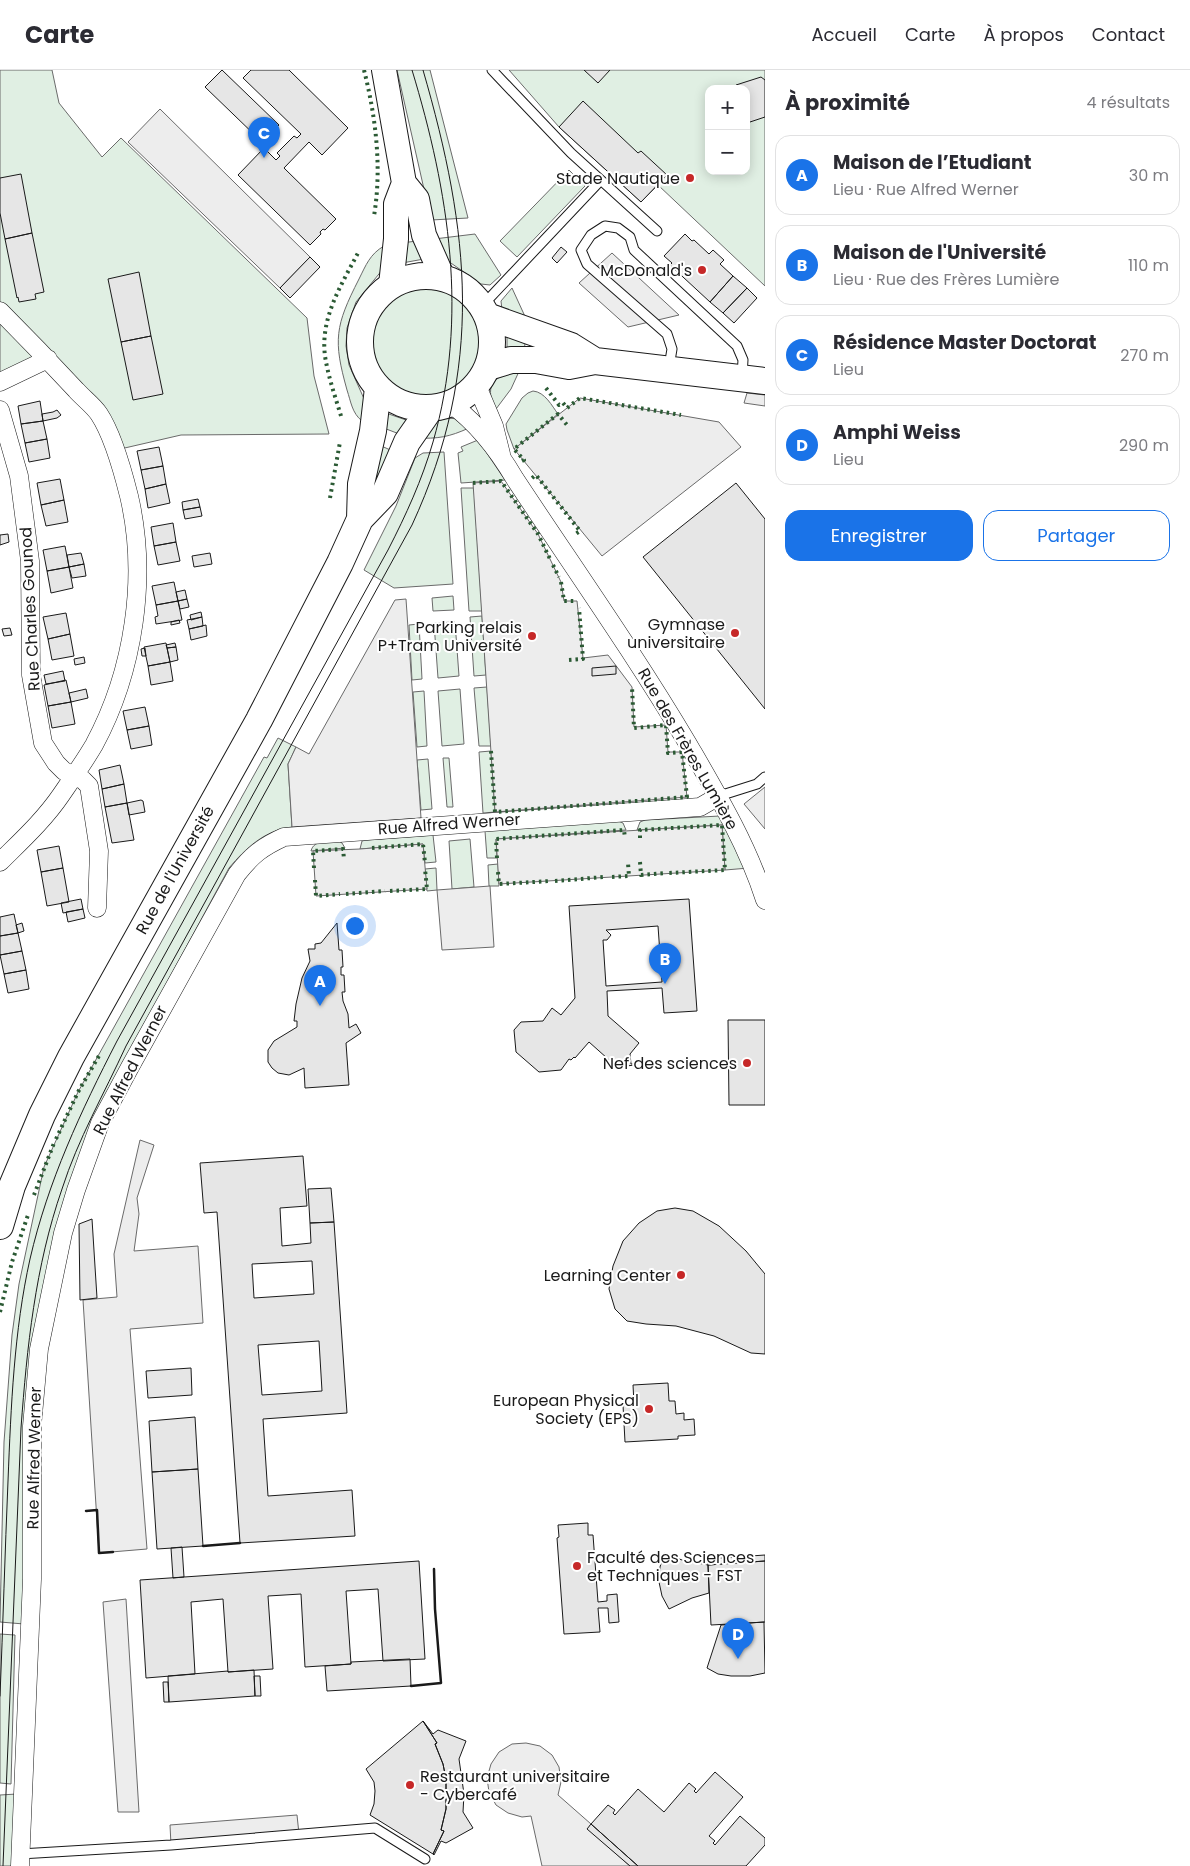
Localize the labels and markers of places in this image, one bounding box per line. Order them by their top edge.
pin: C [248,117,280,158]
place label: Stade Nautique [556,167,680,190]
marker: Stade Nautique [684,172,696,184]
place label: McDonald's [600,259,692,282]
marker: McDonald's [696,264,708,276]
place label: Gymnase universitaire [627,613,725,654]
place label: Parking relais P+Tram Université [378,616,522,657]
marker: Gymnase universitaire [729,627,741,639]
marker: Parking relais P+Tram Université [526,630,538,642]
pin: B [649,943,681,984]
pin: A [304,965,336,1006]
place label: Nef des sciences [603,1052,737,1075]
marker: Nef des sciences [741,1057,753,1069]
place label: Learning Center [544,1264,671,1287]
marker: Learning Center [675,1269,687,1281]
place label: European Physical Society (EPS) [493,1389,639,1430]
marker: European Physical Society (EPS) [643,1403,655,1415]
place label: Faculté des Sciences et Techniques - FST [587,1546,754,1587]
marker: Faculté des Sciences et Techniques - FST [571,1560,583,1572]
pin: D [722,1618,754,1659]
place label: Restaurant universitaire - Cybercafé [420,1765,610,1806]
marker: Restaurant universitaire - Cybercafé [404,1779,416,1791]

